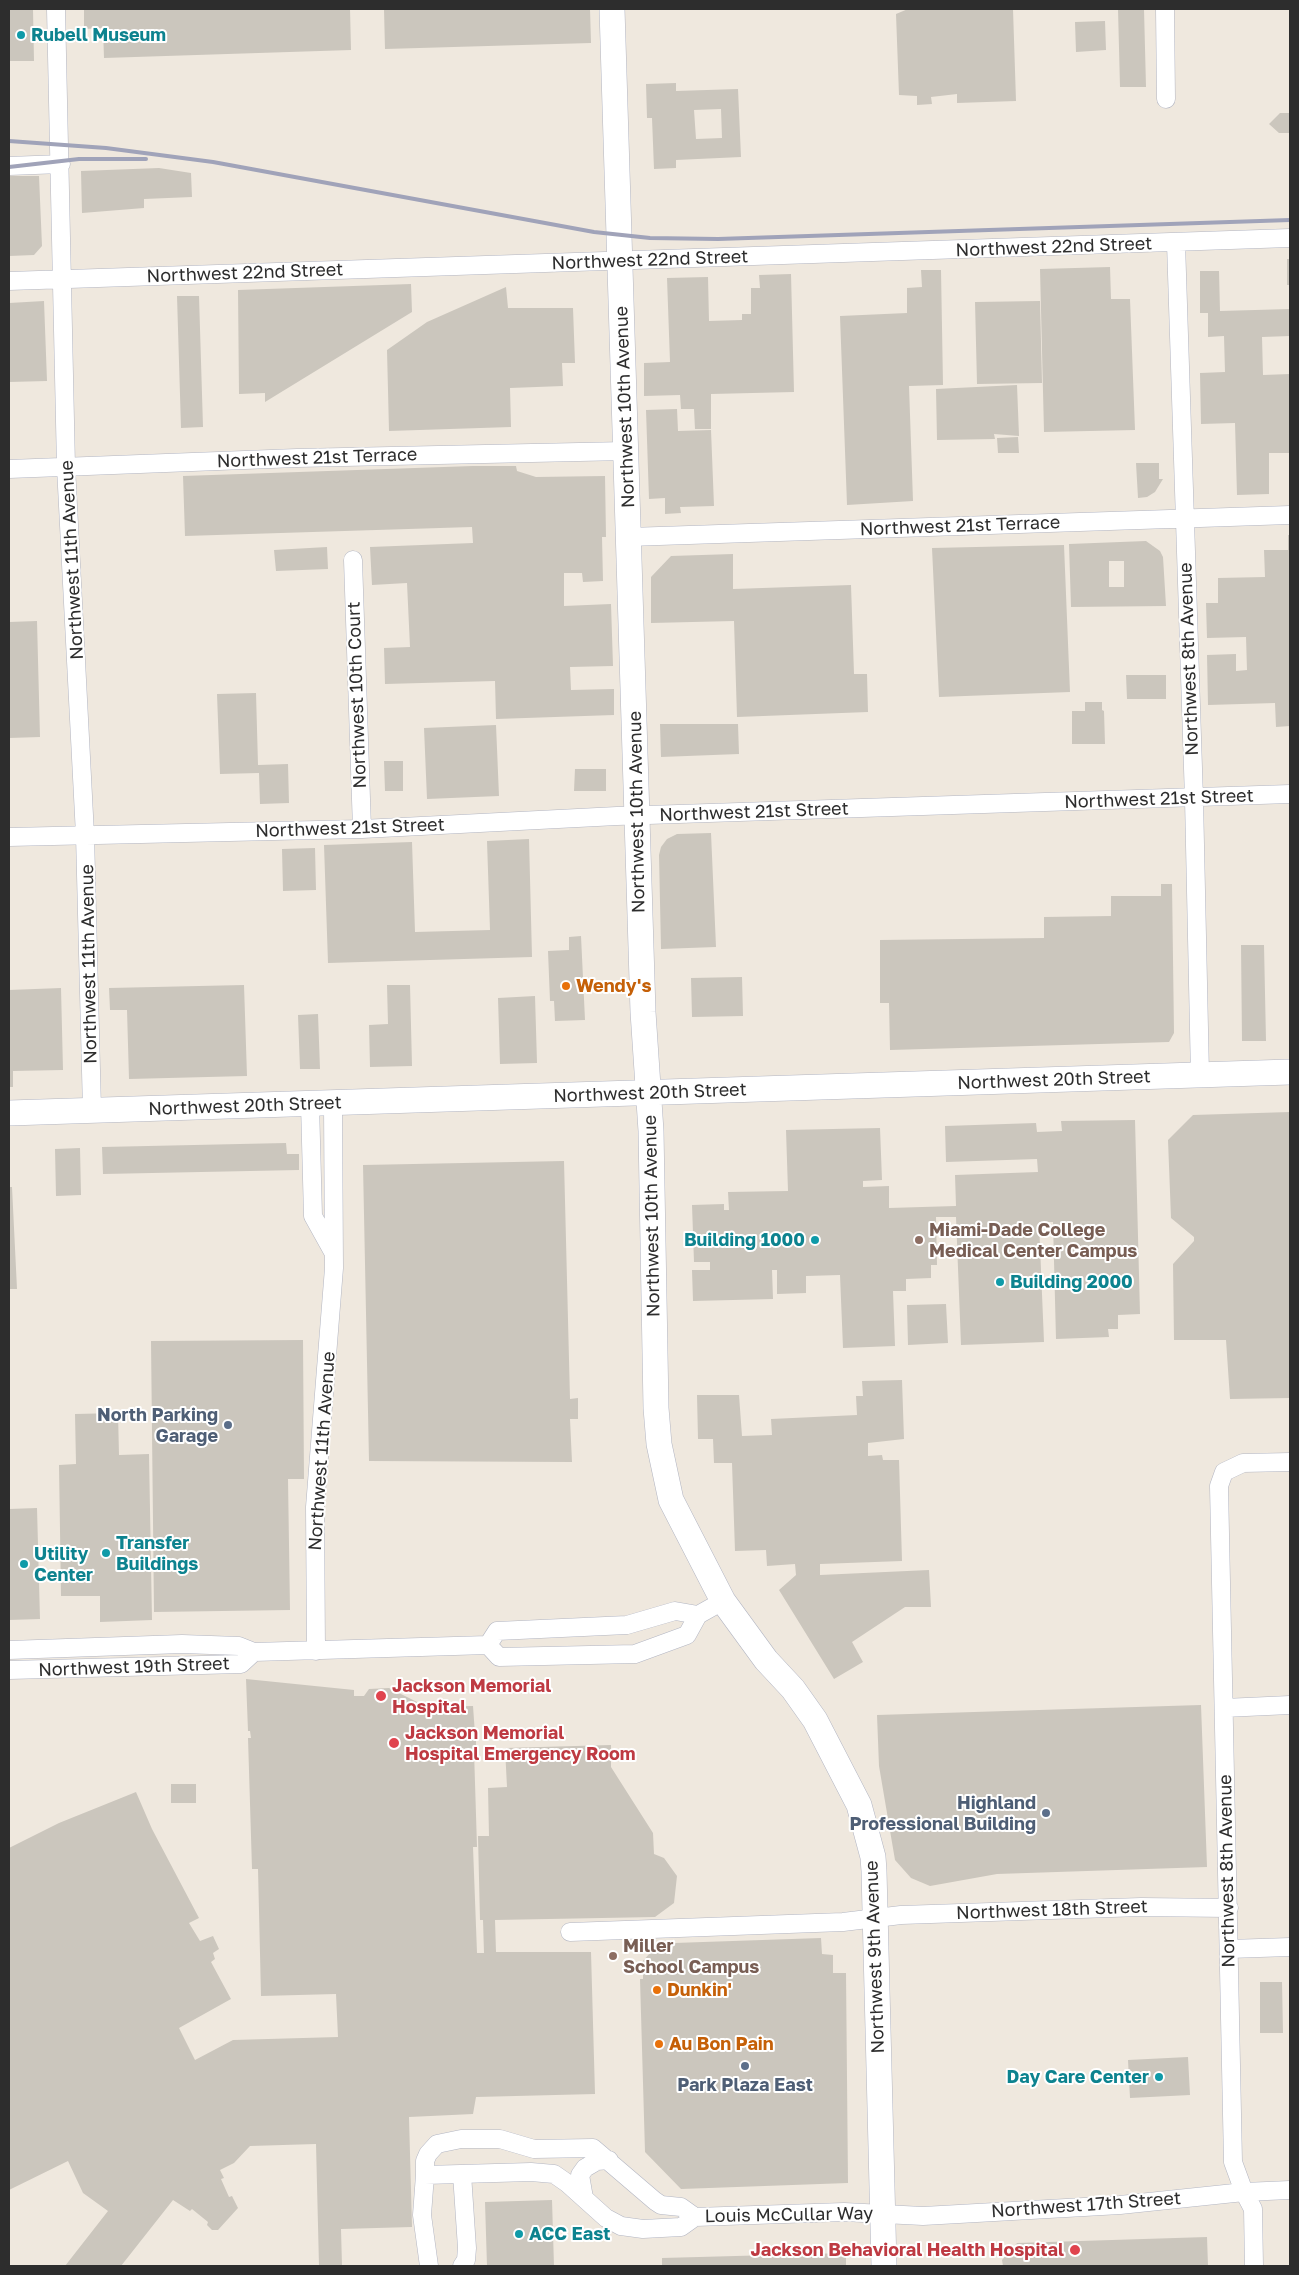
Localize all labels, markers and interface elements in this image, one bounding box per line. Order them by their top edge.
place label: Rubell Museum [31,24,166,46]
marker: Rubell Museum [15,29,27,41]
street label: Northwest 22nd Street [955,233,1153,261]
street label: Northwest 22nd Street [551,246,749,274]
street label: Northwest 22nd Street [146,259,344,287]
street label: Northwest 10th Avenue [611,306,639,508]
street label: Northwest 21st Terrace [216,444,418,472]
street label: Northwest 11th Avenue [56,460,88,660]
street label: Northwest 21st Terrace [859,512,1061,540]
street label: Northwest 8th Avenue [1175,562,1203,756]
street label: Northwest 10th Court [343,601,371,789]
street label: Northwest 10th Avenue [624,711,650,913]
street label: Northwest 21st Street [1064,785,1254,813]
street label: Northwest 21st Street [659,798,849,826]
street label: Northwest 21st Street [255,814,445,842]
street label: Northwest 11th Avenue [76,864,102,1064]
place label: Wendy's [576,975,651,997]
marker: Wendy's [560,980,572,992]
street label: Northwest 20th Street [957,1066,1151,1094]
street label: Northwest 20th Street [553,1079,747,1107]
street label: Northwest 20th Street [148,1092,342,1120]
street label: Northwest 10th Avenue [639,1115,665,1317]
place label: Miami-Dade College Medical Center Campus [929,1219,1137,1262]
place label: Building 1000 [684,1229,805,1251]
marker: Building 1000 [809,1234,821,1246]
marker: Miami-Dade College Medical Center Campus [913,1234,925,1246]
place label: Building 2000 [1010,1271,1133,1293]
marker: Building 2000 [994,1276,1006,1288]
street label: Northwest 11th Avenue [304,1351,340,1551]
place label: North Parking Garage [97,1404,218,1446]
marker: North Parking Garage [222,1419,234,1431]
place label: Transfer Buildings [116,1532,198,1575]
place label: Utility Center [34,1543,93,1586]
marker: Transfer Buildings [100,1547,112,1559]
marker: Utility Center [18,1558,30,1570]
street label: Northwest 19th Street [38,1653,230,1681]
place label: Jackson Memorial Hospital [392,1675,551,1718]
marker: Jackson Memorial Hospital [374,1689,388,1703]
place label: Jackson Memorial Hospital Emergency Room [405,1722,636,1765]
marker: Jackson Memorial Hospital Emergency Room [387,1736,401,1750]
street label: Northwest 8th Avenue [1215,1774,1239,1968]
place label: Highland Professional Building [849,1792,1036,1835]
marker: Highland Professional Building [1040,1807,1052,1819]
street label: Northwest 9th Avenue [861,1860,889,2054]
street label: Northwest 18th Street [956,1896,1148,1924]
place label: Miller School Campus [623,1935,759,1978]
marker: Miller School Campus [607,1950,619,1962]
place label: Dunkin' [667,1979,732,2001]
marker: Dunkin' [651,1984,663,1996]
place label: Au Bon Pain [669,2033,774,2055]
marker: Au Bon Pain [653,2038,665,2050]
marker: Park Plaza East [739,2060,751,2072]
place label: Day Care Center [1006,2066,1149,2088]
marker: Day Care Center [1153,2071,1165,2083]
place label: Park Plaza East [677,2074,813,2096]
street label: Northwest 17th Street [990,2188,1182,2222]
street label: Louis McCullar Way [704,2203,874,2227]
place label: ACC East [529,2223,610,2245]
marker: ACC East [513,2228,525,2240]
place label: Jackson Behavioral Health Hospital [750,2239,1064,2261]
marker: Jackson Behavioral Health Hospital [1068,2243,1082,2257]

